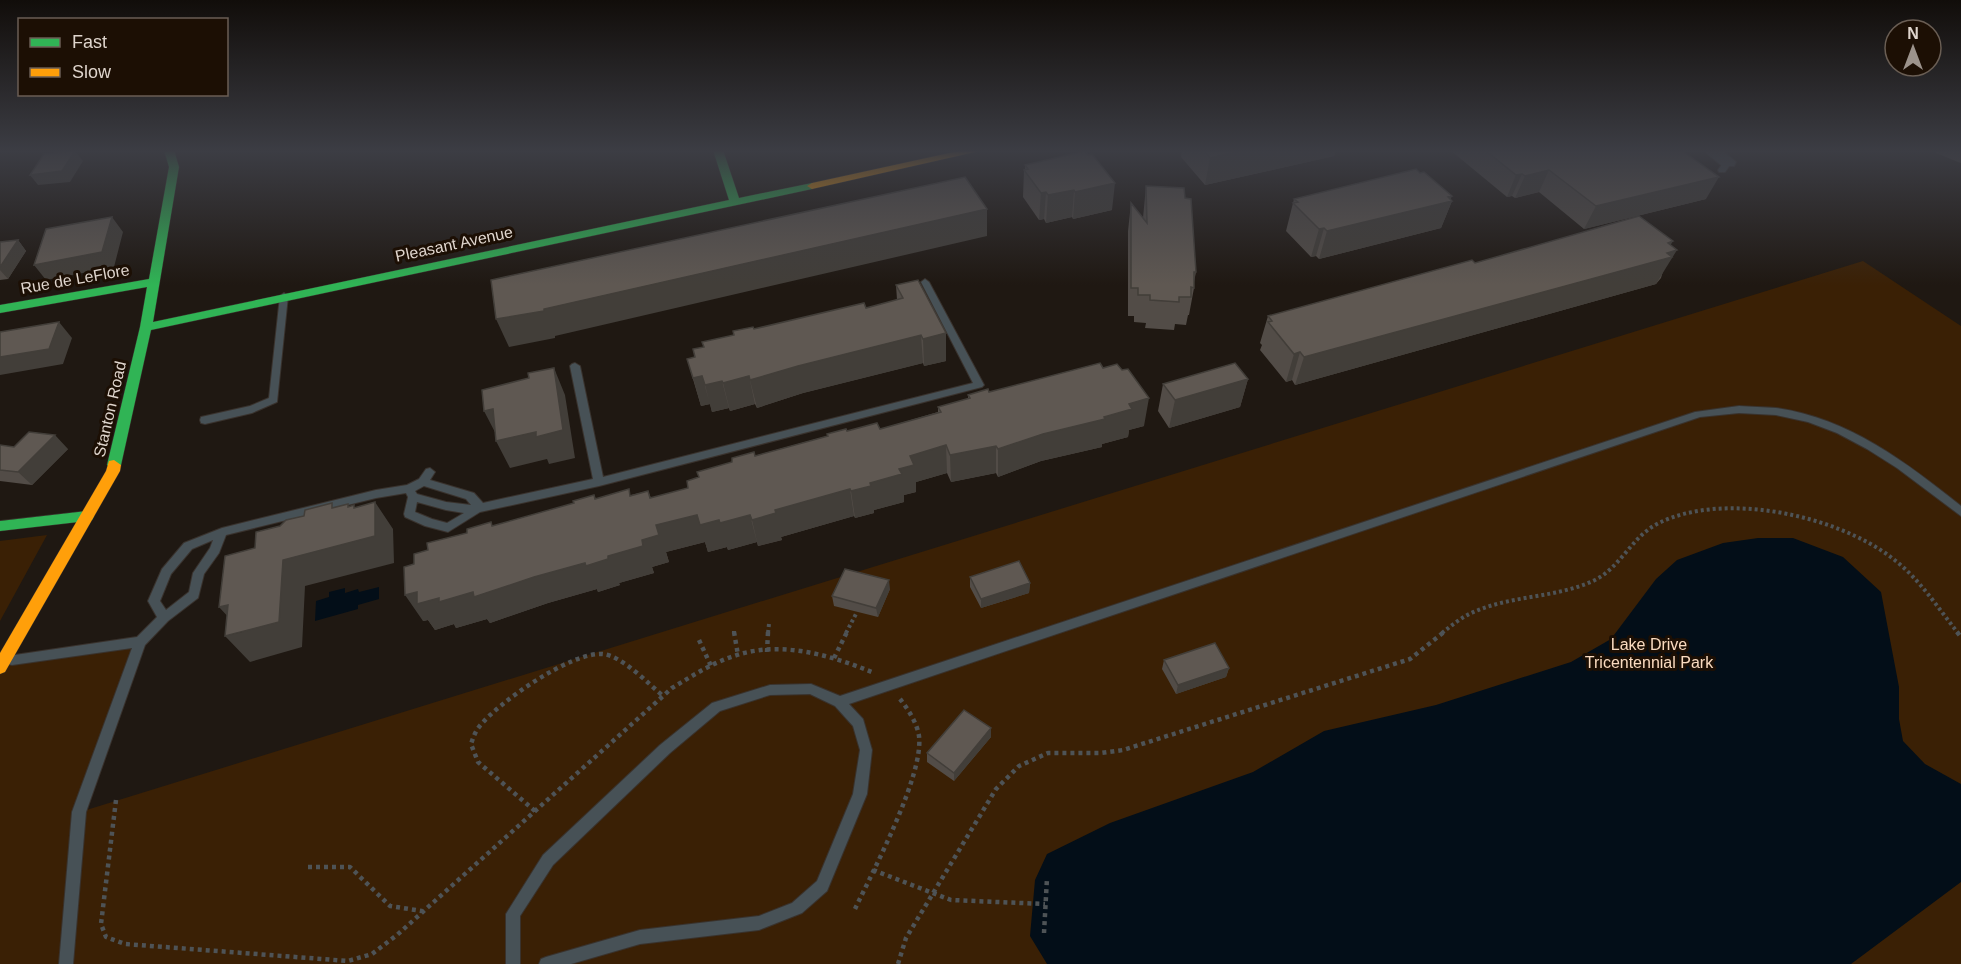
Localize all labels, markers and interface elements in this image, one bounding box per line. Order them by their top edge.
legend [18,18,228,96]
north arrow [1883,18,1943,78]
text: N [1907,25,1919,42]
text: Fast [72,32,107,52]
text: Slow [72,62,112,82]
street label: Pleasant Avenue [394,223,514,265]
street label: Rue de LeFlore [19,261,131,297]
street label: Stanton Road [91,359,129,459]
park label: Lake Drive Tricentennial Park [1585,636,1714,671]

